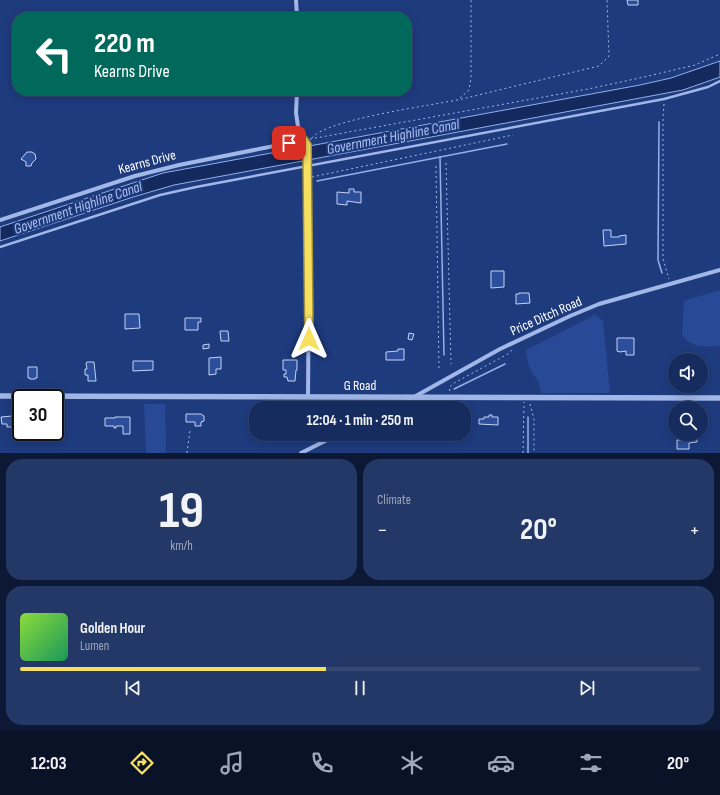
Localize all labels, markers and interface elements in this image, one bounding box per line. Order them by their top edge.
text: 220 m [94,27,155,60]
icon: left [28,28,80,80]
text: Kearns Drive [94,61,170,82]
water label: Government Highline Canal [325,115,462,159]
pin [272,126,306,160]
icon: arrive [278,132,300,154]
street label: Kearns Drive [116,146,178,178]
water label: Government Highline Canal [11,177,146,239]
street label: Price Ditch Road [507,293,585,339]
position arrow [288,318,330,360]
map controls [668,353,708,441]
button: sound [668,353,708,393]
street label: G Road [344,377,376,394]
speed limit sign: 30 [12,389,64,441]
button: search [668,401,708,441]
text: 12:04 · 1 min · 250 m [306,411,414,430]
text: 19 [159,480,204,543]
text: Climate [377,492,411,508]
text: 20° [520,512,557,548]
text: − [377,517,388,544]
text: + [689,517,700,544]
text: km/h [170,538,193,554]
text: Golden Hour [80,619,145,638]
text: Lumen [80,638,109,654]
icon: previous [122,677,144,699]
icon: pause [349,677,371,699]
icon: next [576,677,598,699]
icon: directions [128,749,156,777]
icon: music [218,749,246,777]
icon: phone [308,749,336,777]
icon: climate [398,749,426,777]
icon: car [487,749,515,777]
icon: filters [577,749,605,777]
text: 12:03 [31,753,67,774]
text: 20° [667,753,689,774]

